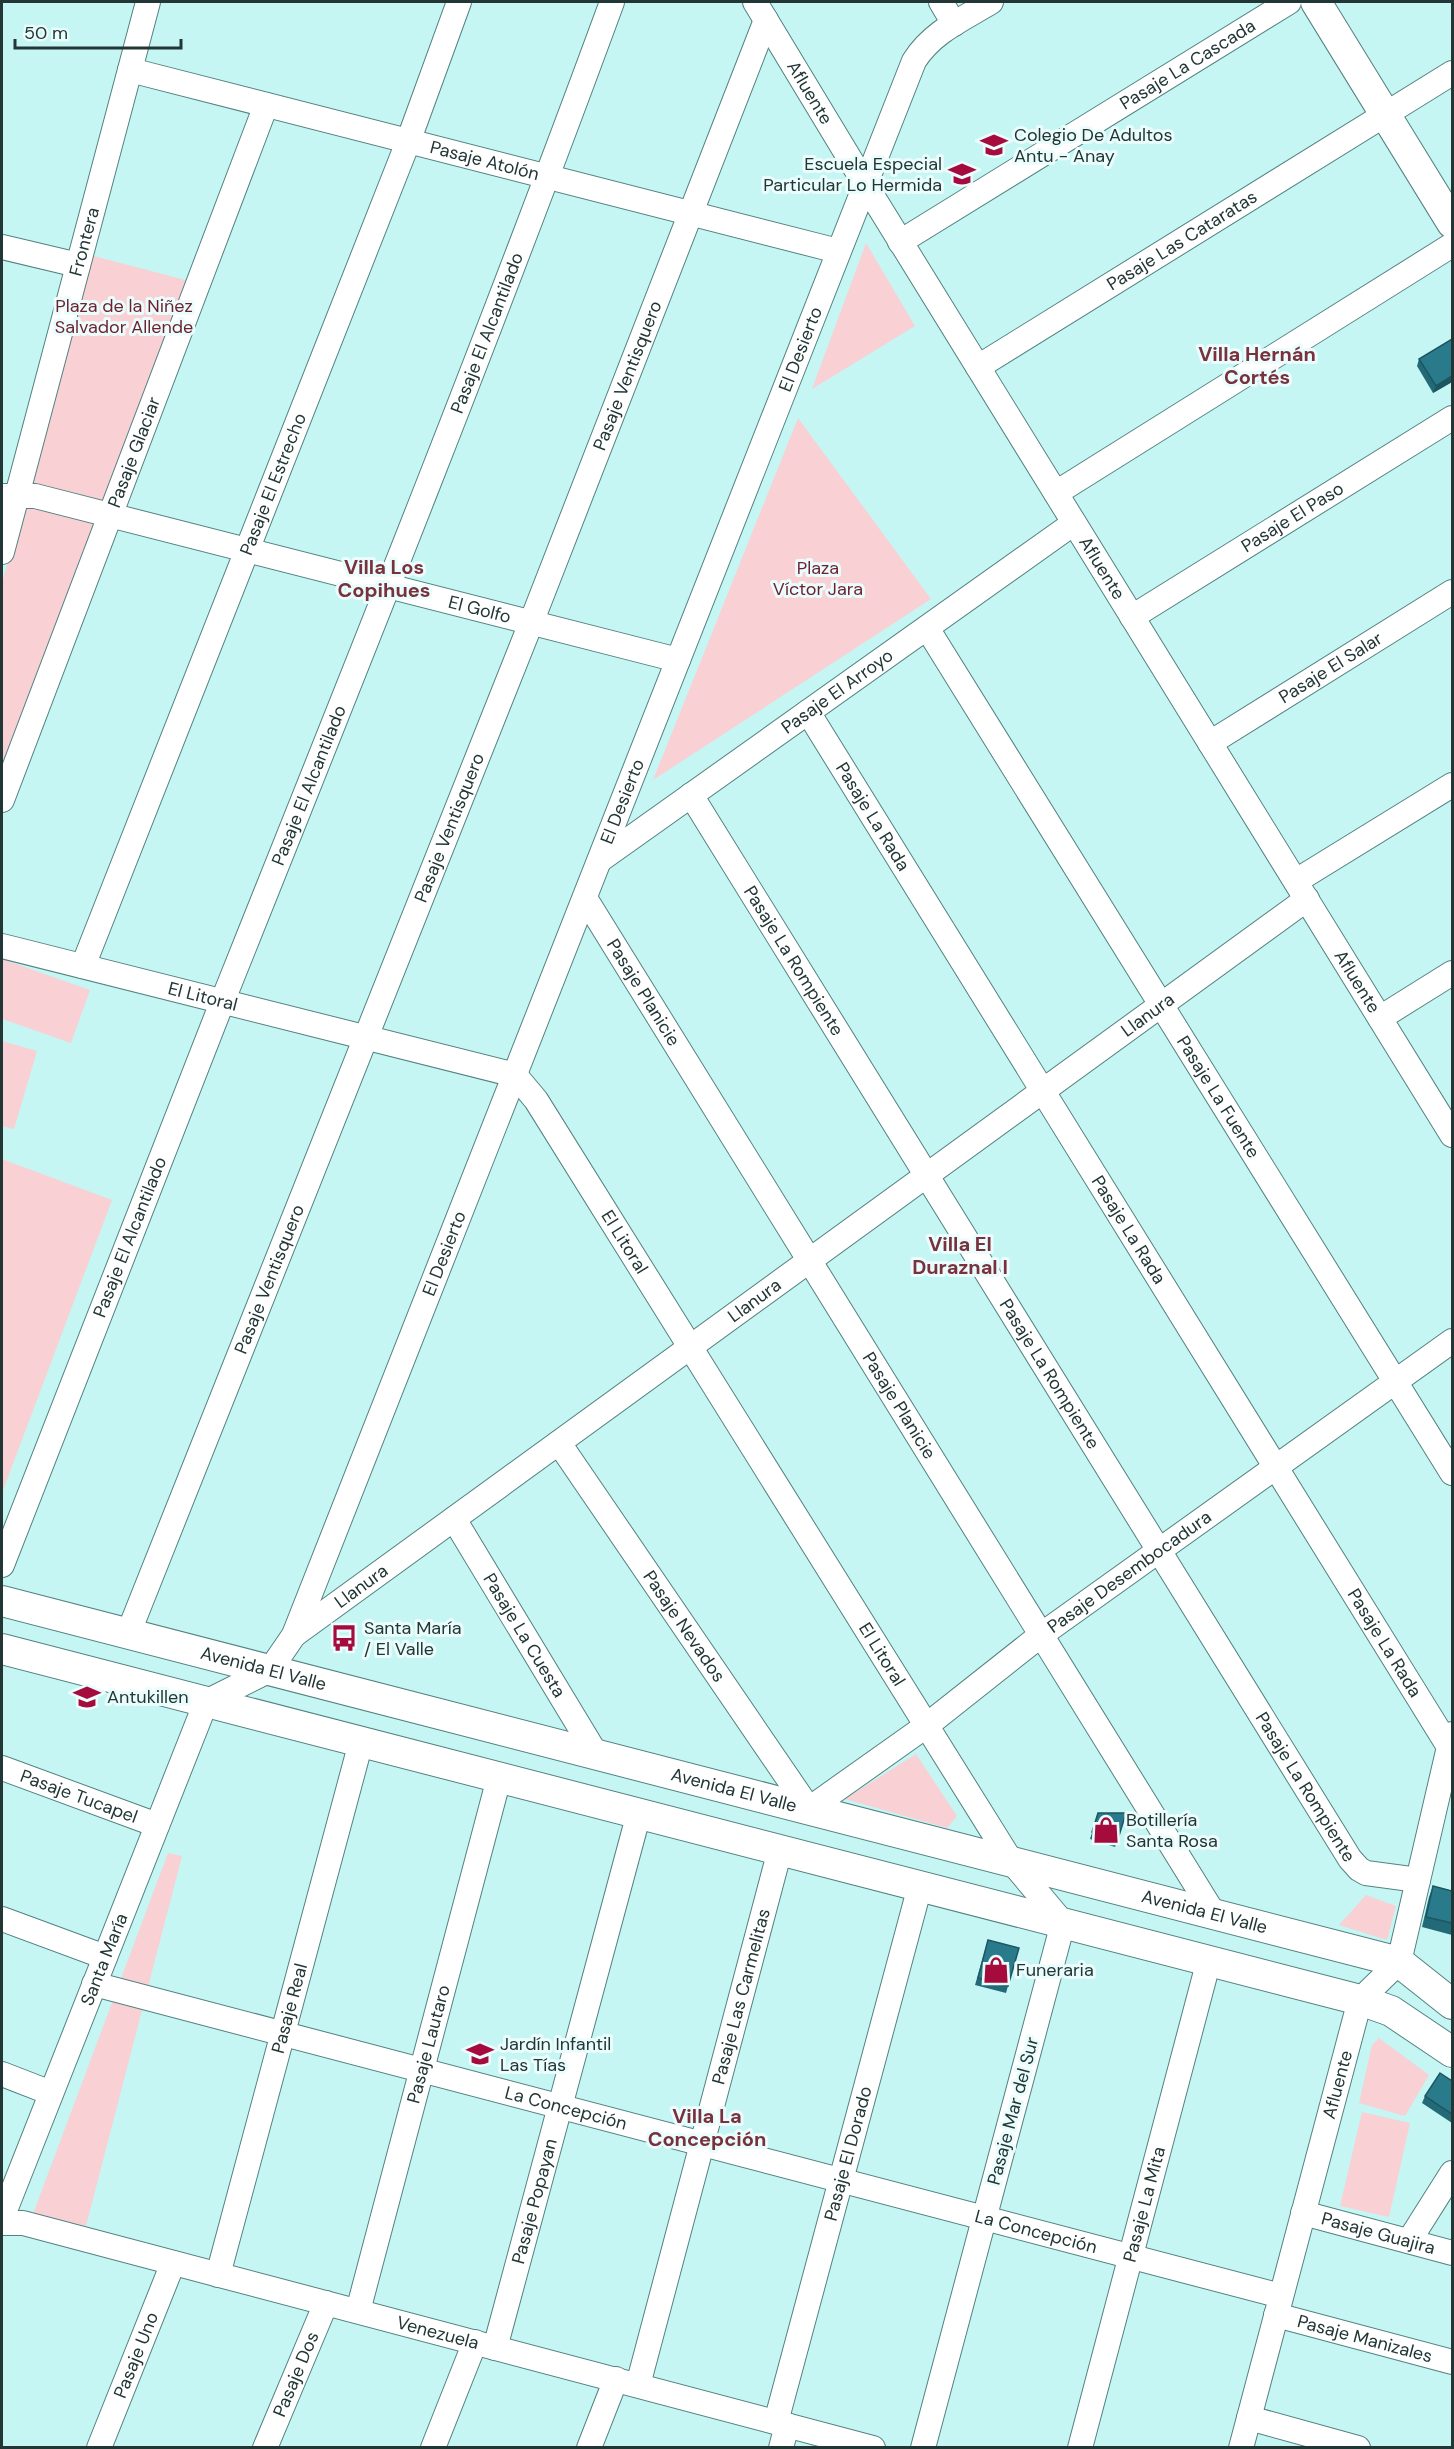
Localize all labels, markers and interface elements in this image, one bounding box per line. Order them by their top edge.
scale bar [15,12,182,50]
street label: Pasaje La Cascada [1115,14,1260,115]
text: 50 m [24,21,68,45]
street label: Afluente [781,57,838,129]
place label: Colegio De Adultos Antu - Anay [1014,123,1173,168]
school or university icon: Colegio De Adultos Antu - Anay [979,130,1009,160]
street label: Pasaje Atolón [427,135,542,186]
place label: Escuela Especial Particular Lo Hermida [763,152,942,197]
school or university icon: Escuela Especial Particular Lo Hermida [947,159,977,189]
street label: Pasaje Las Cataratas [1102,185,1262,296]
street label: Frontera [64,205,105,279]
street label: Pasaje El Alcantilado [445,249,529,417]
park label: Plaza de la Niñez Salvador Allende [55,294,193,339]
street label: Pasaje Ventisquero [587,297,667,454]
street label: El Desierto [773,303,828,395]
district label: Villa Hernán Cortés [1198,341,1316,390]
street label: Pasaje Glaciar [102,393,166,511]
street label: Pasaje El Estrecho [234,410,312,559]
street label: Pasaje El Paso [1237,476,1348,558]
street label: Afluente [1073,532,1131,604]
district label: Villa Los Copihues [338,554,430,603]
park label: Plaza Víctor Jara [773,556,863,601]
street label: El Golfo [446,590,514,629]
street label: Pasaje El Salar [1274,626,1387,709]
street label: Pasaje El Arroyo [776,643,898,739]
street label: Pasaje El Alcantilado [266,702,352,869]
street label: Pasaje Ventisquero [409,749,490,906]
street label: El Desierto [595,755,650,847]
street label: Pasaje La Rada [830,758,915,875]
street label: Pasaje La Rompiente [738,881,849,1040]
street label: Pasaje Planicie [601,934,686,1051]
street label: Afluente [1329,946,1386,1018]
street label: El Litoral [165,976,240,1017]
street label: Llanura [1116,987,1179,1042]
street label: Pasaje La Fuente [1171,1031,1265,1163]
street label: Pasaje El Alcantilado [88,1153,172,1321]
street label: Pasaje La Rada [1086,1171,1171,1289]
street label: Pasaje Ventisquero [229,1201,310,1357]
street label: El Litoral [596,1206,654,1278]
street label: El Desierto [417,1208,472,1300]
district label: Villa El Duraznal I [912,1231,1008,1280]
street label: Llanura [723,1273,786,1328]
street label: Pasaje La Rompiente [994,1294,1105,1454]
street label: Pasaje Planicie [857,1347,942,1464]
street label: Pasaje Desembocadura [1043,1505,1216,1639]
street label: Llanura [330,1559,393,1614]
street label: Pasaje Nevados [638,1566,731,1687]
street label: Pasaje La Cuesta [478,1569,571,1702]
street label: Pasaje La Rada [1342,1584,1427,1702]
place label: Santa María / El Valle [364,1616,462,1661]
street label: El Litoral [853,1618,911,1691]
bus stop icon: Santa María / El Valle [329,1623,359,1653]
street label: Avenida El Valle [198,1641,329,1696]
school or university icon: Antukillen [72,1682,102,1712]
place label: Antukillen [107,1685,189,1709]
street label: Pasaje La Rompiente [1250,1708,1361,1867]
street label: Avenida El Valle [669,1762,799,1818]
street label: Pasaje Tucapel [17,1764,141,1829]
place label: Botillería Santa Rosa [1126,1808,1218,1853]
shop icon: Botillería Santa Rosa [1091,1815,1121,1845]
street label: Avenida El Valle [1139,1884,1270,1939]
street label: Pasaje Las Carmelitas [706,1906,776,2087]
street label: Santa María [75,1910,133,2009]
shop icon: Funeraria [981,1955,1011,1985]
place label: Funeraria [1016,1958,1094,1982]
street label: Pasaje Real [266,1961,313,2056]
street label: Pasaje Lautaro [401,1982,456,2106]
place label: Jardín Infantil Las Tías [500,2032,611,2077]
street label: Pasaje Mar del Sur [982,2034,1044,2188]
school or university icon: Jardín Infantil Las Tías [465,2039,495,2069]
street label: Afluente [1317,2048,1358,2122]
street label: La Concepción [502,2080,630,2136]
street label: Pasaje El Dorado [819,2083,878,2224]
district label: Villa La Concepción [648,2103,766,2152]
street label: Pasaje Popayan [506,2136,563,2267]
street label: Pasaje La Mita [1118,2144,1171,2265]
street label: La Concepción [972,2204,1100,2259]
street label: Pasaje Guajira [1319,2206,1438,2260]
street label: Pasaje Uno [108,2308,164,2402]
street label: Pasaje Manizales [1295,2309,1435,2368]
street label: Venezuela [394,2310,482,2355]
street label: Pasaje Dos [267,2328,325,2420]

